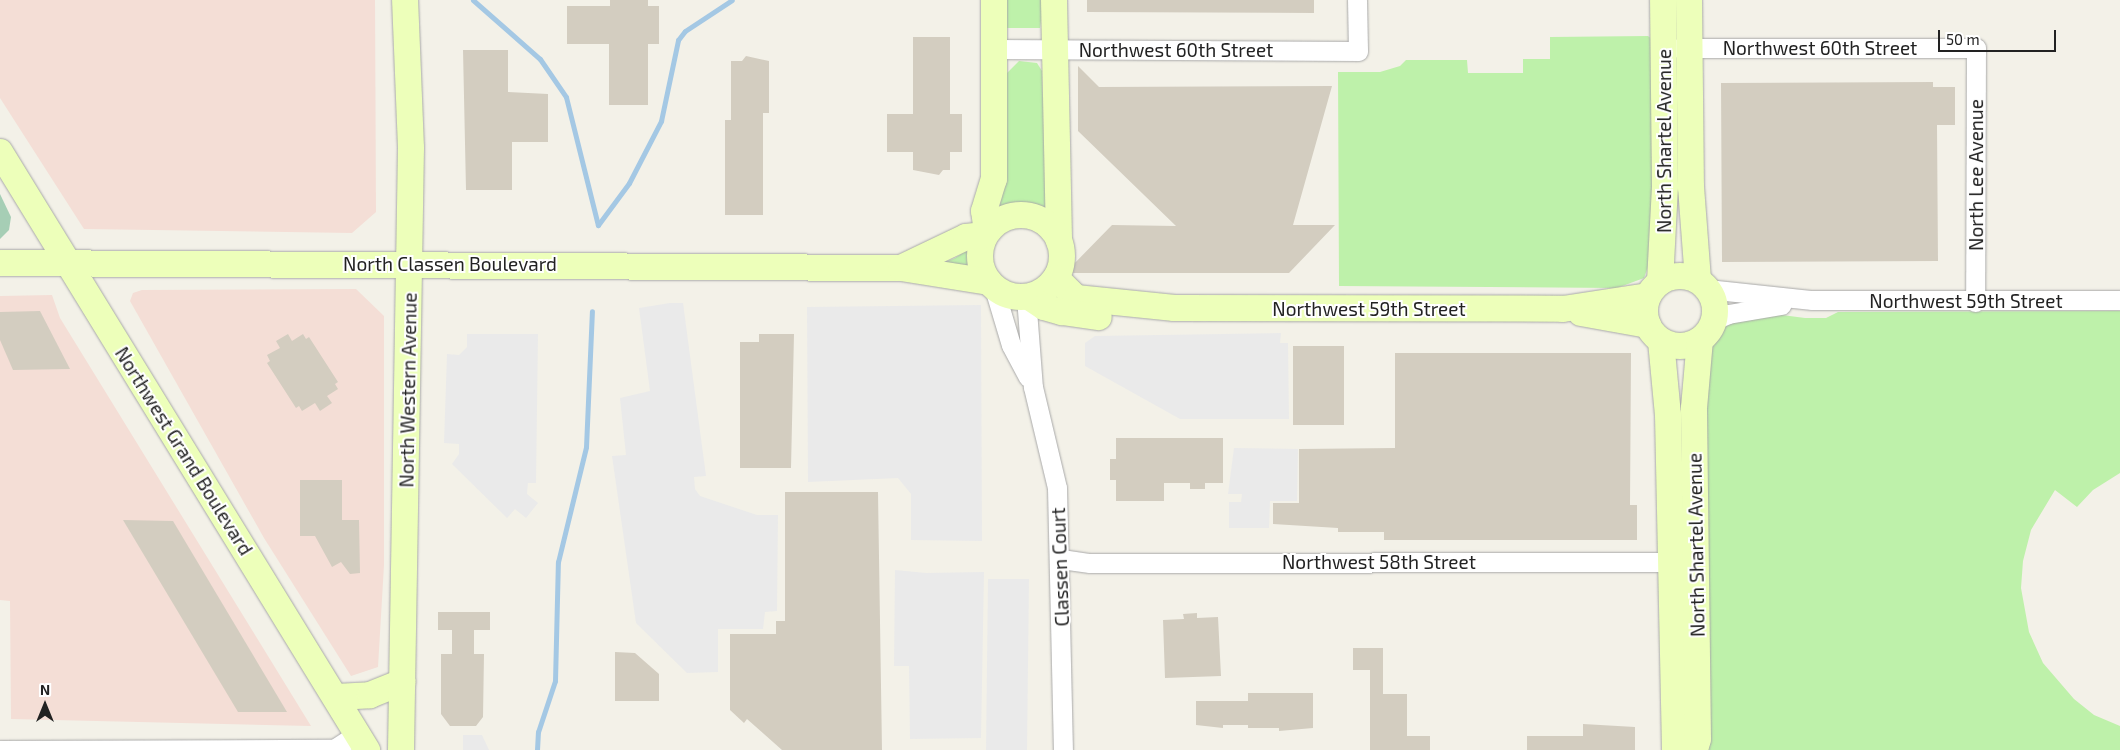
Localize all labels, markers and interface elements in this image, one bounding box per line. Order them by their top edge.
scale bar [1940,20,2058,52]
text: 50 m [1946,30,1980,48]
street label: Northwest 60th Street [1723,37,1917,59]
street label: Northwest 60th Street [1079,39,1273,61]
street label: North Shartel Avenue [1653,48,1675,234]
street label: North Lee Avenue [1965,99,1987,251]
street label: North Classen Boulevard [343,253,557,275]
street label: Northwest 59th Street [1869,290,2063,312]
street label: North Western Avenue [395,292,421,488]
street label: Northwest 59th Street [1272,298,1466,320]
street label: Northwest Grand Boulevard [110,343,258,559]
street label: North Shartel Avenue [1683,452,1709,638]
street label: Classen Court [1047,507,1073,627]
street label: Northwest 58th Street [1282,551,1476,573]
north arrow [20,680,70,730]
text: N [40,681,50,698]

